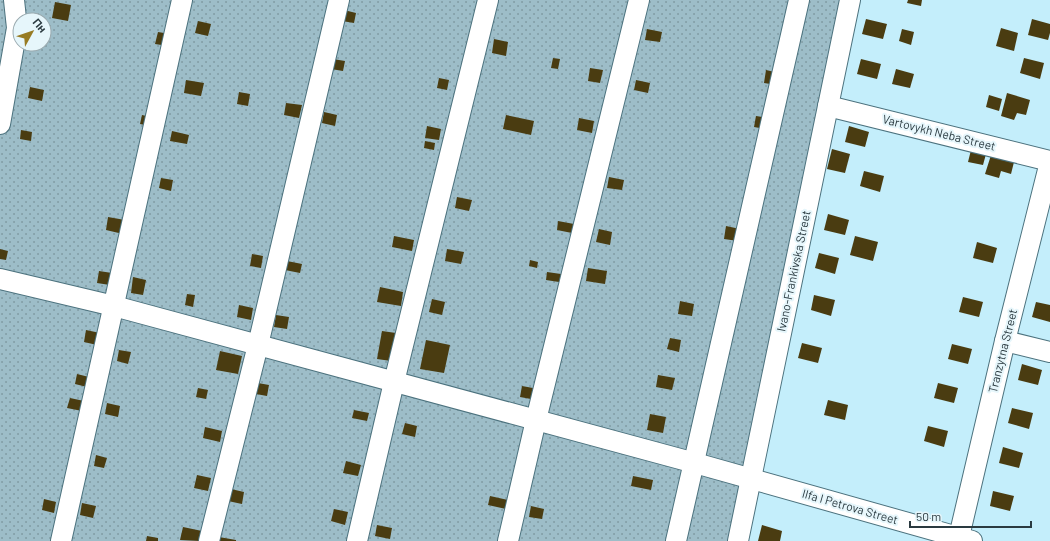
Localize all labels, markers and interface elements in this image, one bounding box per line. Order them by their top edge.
north arrow [12,12,52,52]
text: Пн [30,15,50,35]
street label: Vartovykh Neba Street [881,111,997,153]
street label: Ivano-Frankivska Street [773,209,813,333]
street label: Tranzytna Street [985,307,1019,394]
street label: Ilfa I Petrova Street [801,486,900,526]
scale bar [910,503,1031,529]
text: 50 m [916,509,941,523]

